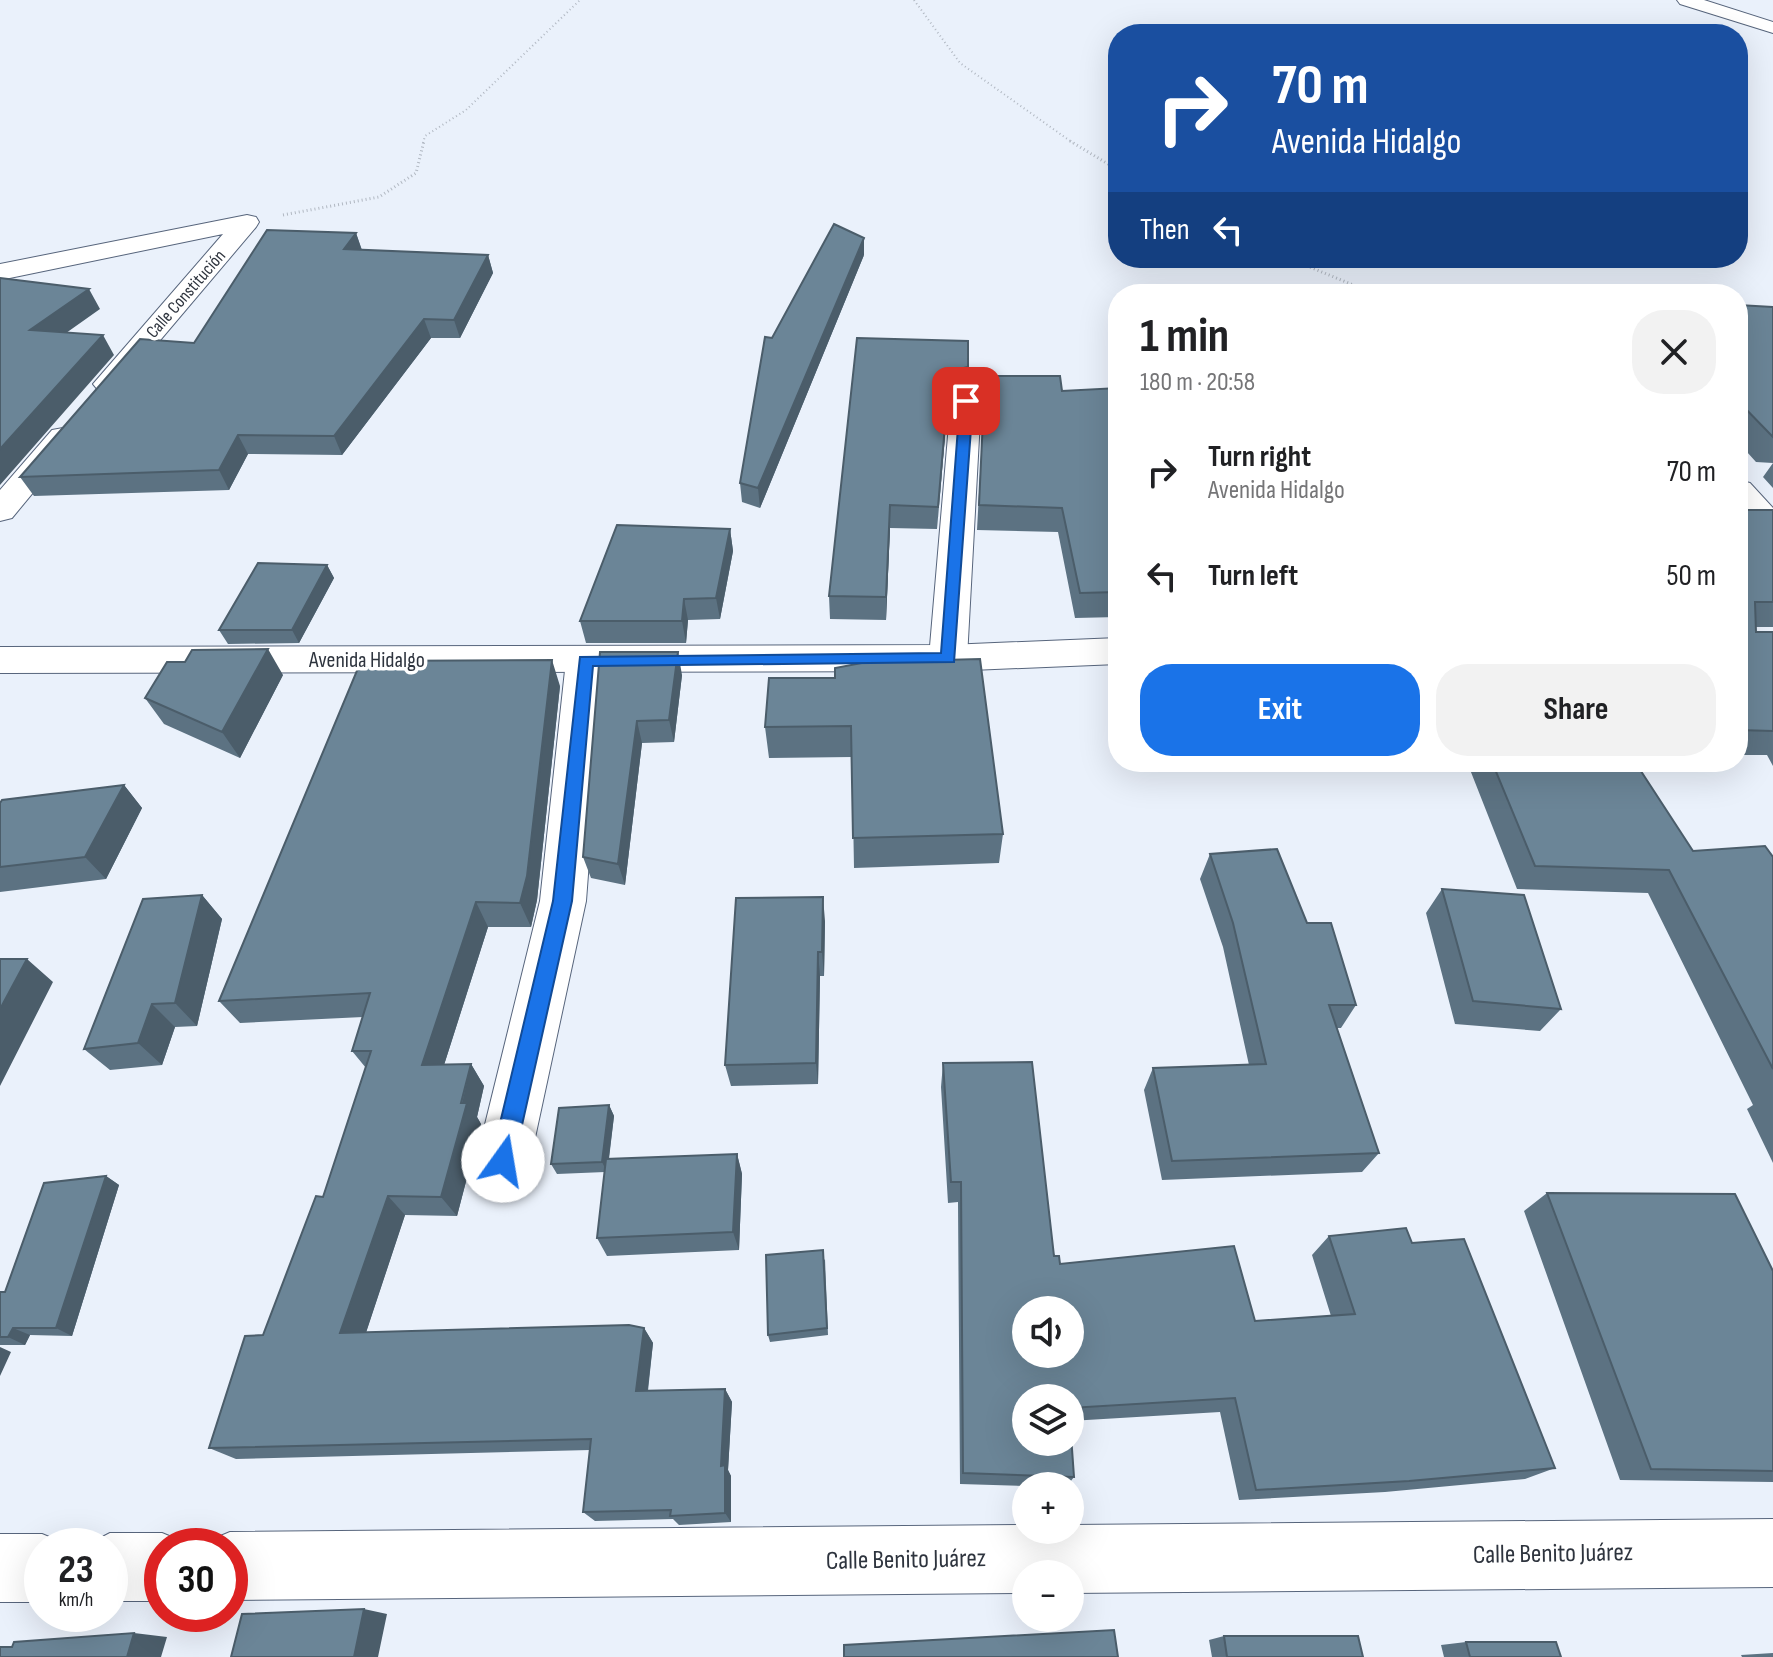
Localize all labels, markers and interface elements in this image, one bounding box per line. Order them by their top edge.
text: 70 m [1272,53,1369,120]
icon: right [1140,56,1244,160]
text: Avenida Hidalgo [1272,121,1462,164]
icon: left [1206,208,1250,252]
text: Then [1140,212,1190,248]
street label: Calle Constitución [142,246,230,342]
text: 1 min [1140,308,1229,365]
button: close [1632,310,1716,394]
pin [932,367,1000,435]
text: 180 m · 20:58 [1140,367,1255,398]
icon: arrive [944,379,988,423]
text: Turn right [1208,439,1311,475]
icon: right [1140,450,1184,494]
text: 70 m [1667,454,1716,490]
text: Avenida Hidalgo [1208,475,1345,506]
icon: left [1140,554,1184,598]
text: Turn left [1208,558,1298,594]
text: 50 m [1667,558,1716,594]
street label: Avenida Hidalgo [308,647,425,674]
button: Exit [1140,664,1420,756]
button: Share [1436,664,1716,756]
position arrow [461,1119,545,1203]
map controls [1012,1296,1084,1632]
button: sound [1012,1296,1084,1368]
button: layers [1012,1384,1084,1456]
button: + [1012,1472,1084,1544]
speed limit sign: 30 [144,1528,248,1632]
street label: Calle Benito Juárez [1473,1537,1633,1571]
street label: Calle Benito Juárez [826,1543,986,1577]
text: 23 [58,1546,94,1594]
button: − [1012,1560,1084,1632]
text: km/h [59,1588,93,1612]

